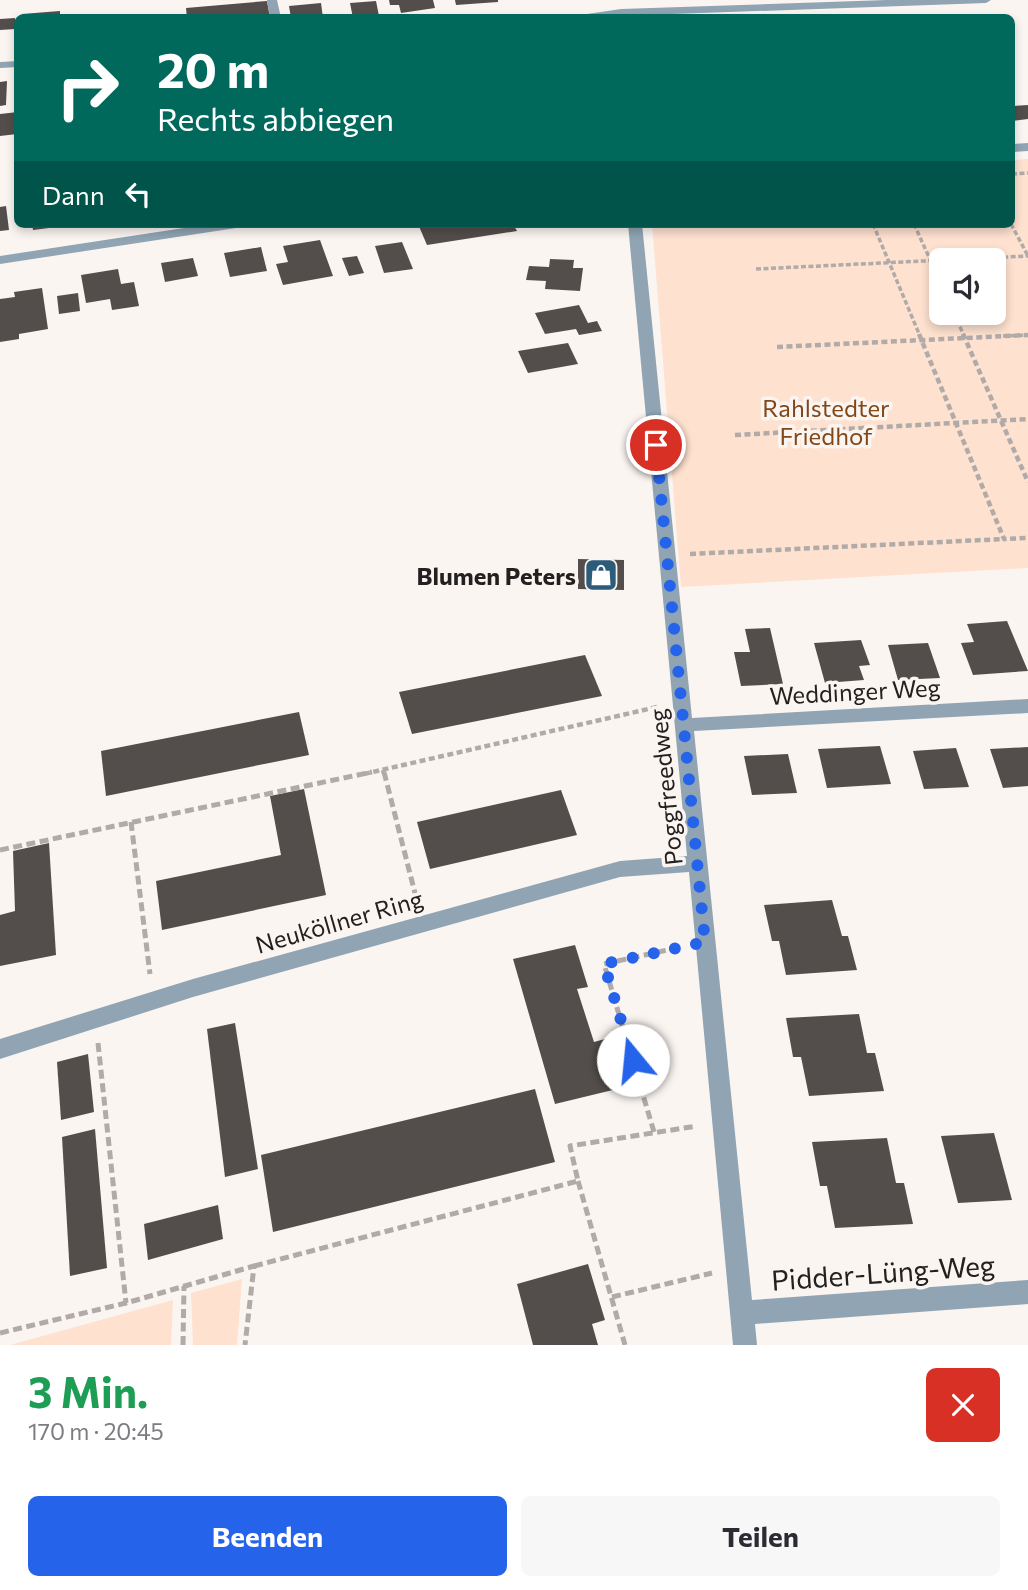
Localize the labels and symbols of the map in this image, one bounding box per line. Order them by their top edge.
park label: Rahlstedter Friedhof [762,393,890,450]
pin [626,415,686,475]
shop icon: Blumen Peters [582,556,620,594]
place label: Blumen Peters [417,561,576,590]
street label: Weddinger Weg [769,672,941,710]
street label: Poggfreedweg [642,707,688,867]
street label: Neuköllner Ring [252,883,426,959]
position arrow [596,1023,670,1097]
street label: Pidder-Lüng-Weg [770,1247,996,1297]

